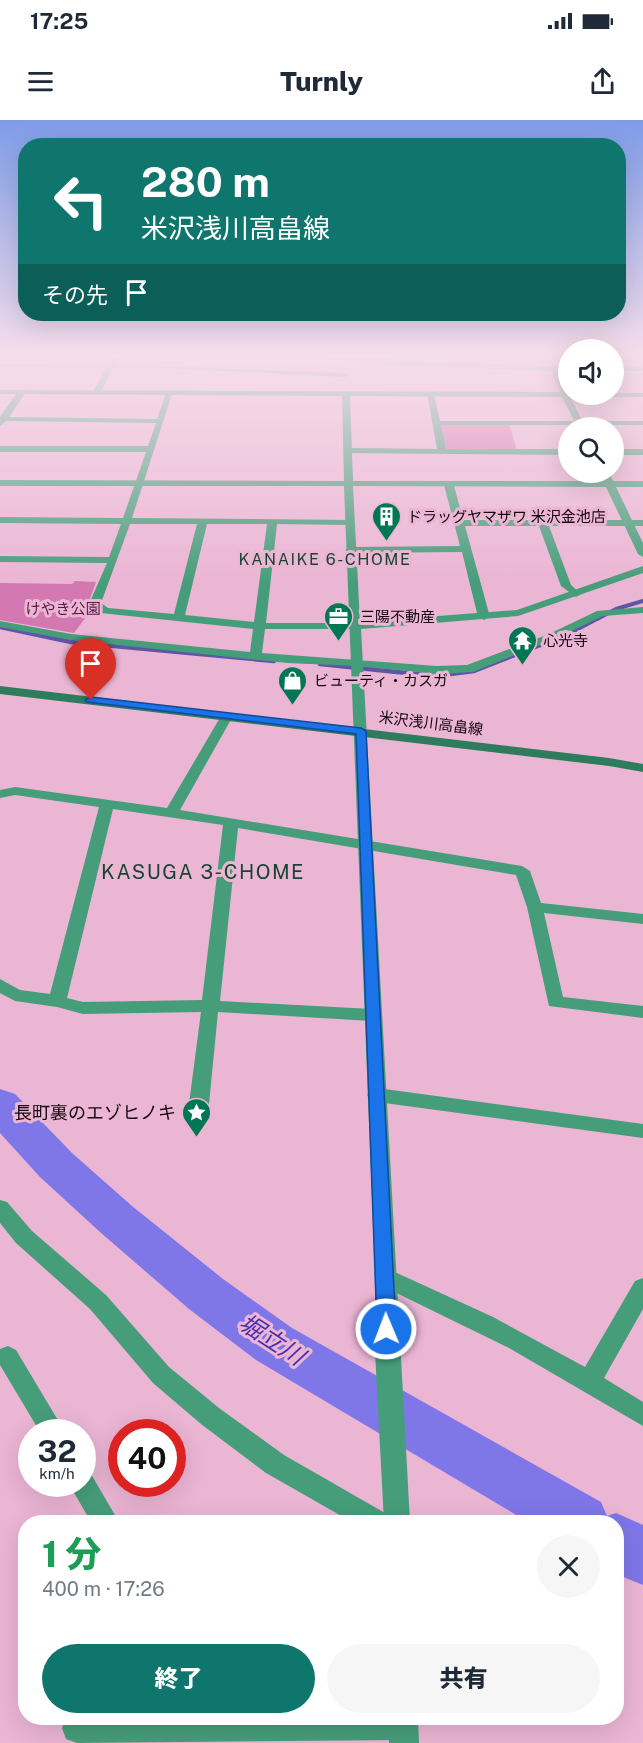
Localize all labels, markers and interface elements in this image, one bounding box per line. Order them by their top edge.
text: 17:25 [30,8,88,34]
icon: menu [24,65,57,98]
text: Turnly [280,65,363,97]
icon: share [586,65,619,98]
text: 280 m [141,157,270,206]
icon: left [42,162,120,240]
text: 米沢浅川高畠線 [141,212,330,244]
icon: arrive [120,276,153,309]
text: その先 [42,282,108,308]
map controls [558,339,624,483]
button: sound [558,339,624,405]
button: search [558,417,624,483]
building icon: ドラッグヤマザワ 米沢金池店 [370,500,402,542]
place label: ドラッグヤマザワ 米沢金池店 [407,508,606,525]
district label: KANAIKE 6-CHOME [239,550,411,569]
park label: けやき公園 [25,600,101,617]
office icon: 三陽不動産 [323,600,355,642]
place label: 三陽不動産 [360,608,435,625]
temple icon: 心光寺 [506,624,538,666]
place label: 心光寺 [543,632,588,649]
pin [65,638,116,700]
icon: arrive [74,647,107,680]
shop icon: ビューティ・カスガ [277,664,309,706]
place label: ビューティ・カスガ [314,672,448,689]
street label: 米沢浅川高畠線 [378,708,484,738]
district label: KASUGA 3-CHOME [101,860,305,884]
place icon: 長町裏のエゾヒノキ [181,1096,213,1138]
place label: 長町裏のエゾヒノキ [14,1102,176,1123]
position arrow [354,1297,418,1361]
water label: 堀立川 [234,1308,312,1372]
speed limit sign: 40 [108,1419,186,1497]
text: 32 [37,1433,77,1469]
text: km/h [39,1465,75,1482]
text: 1 分 [42,1533,102,1575]
button: close [537,1535,600,1598]
text: 400 m · 17:26 [42,1577,165,1601]
button: 終了 [42,1644,315,1713]
button: 共有 [327,1644,600,1713]

